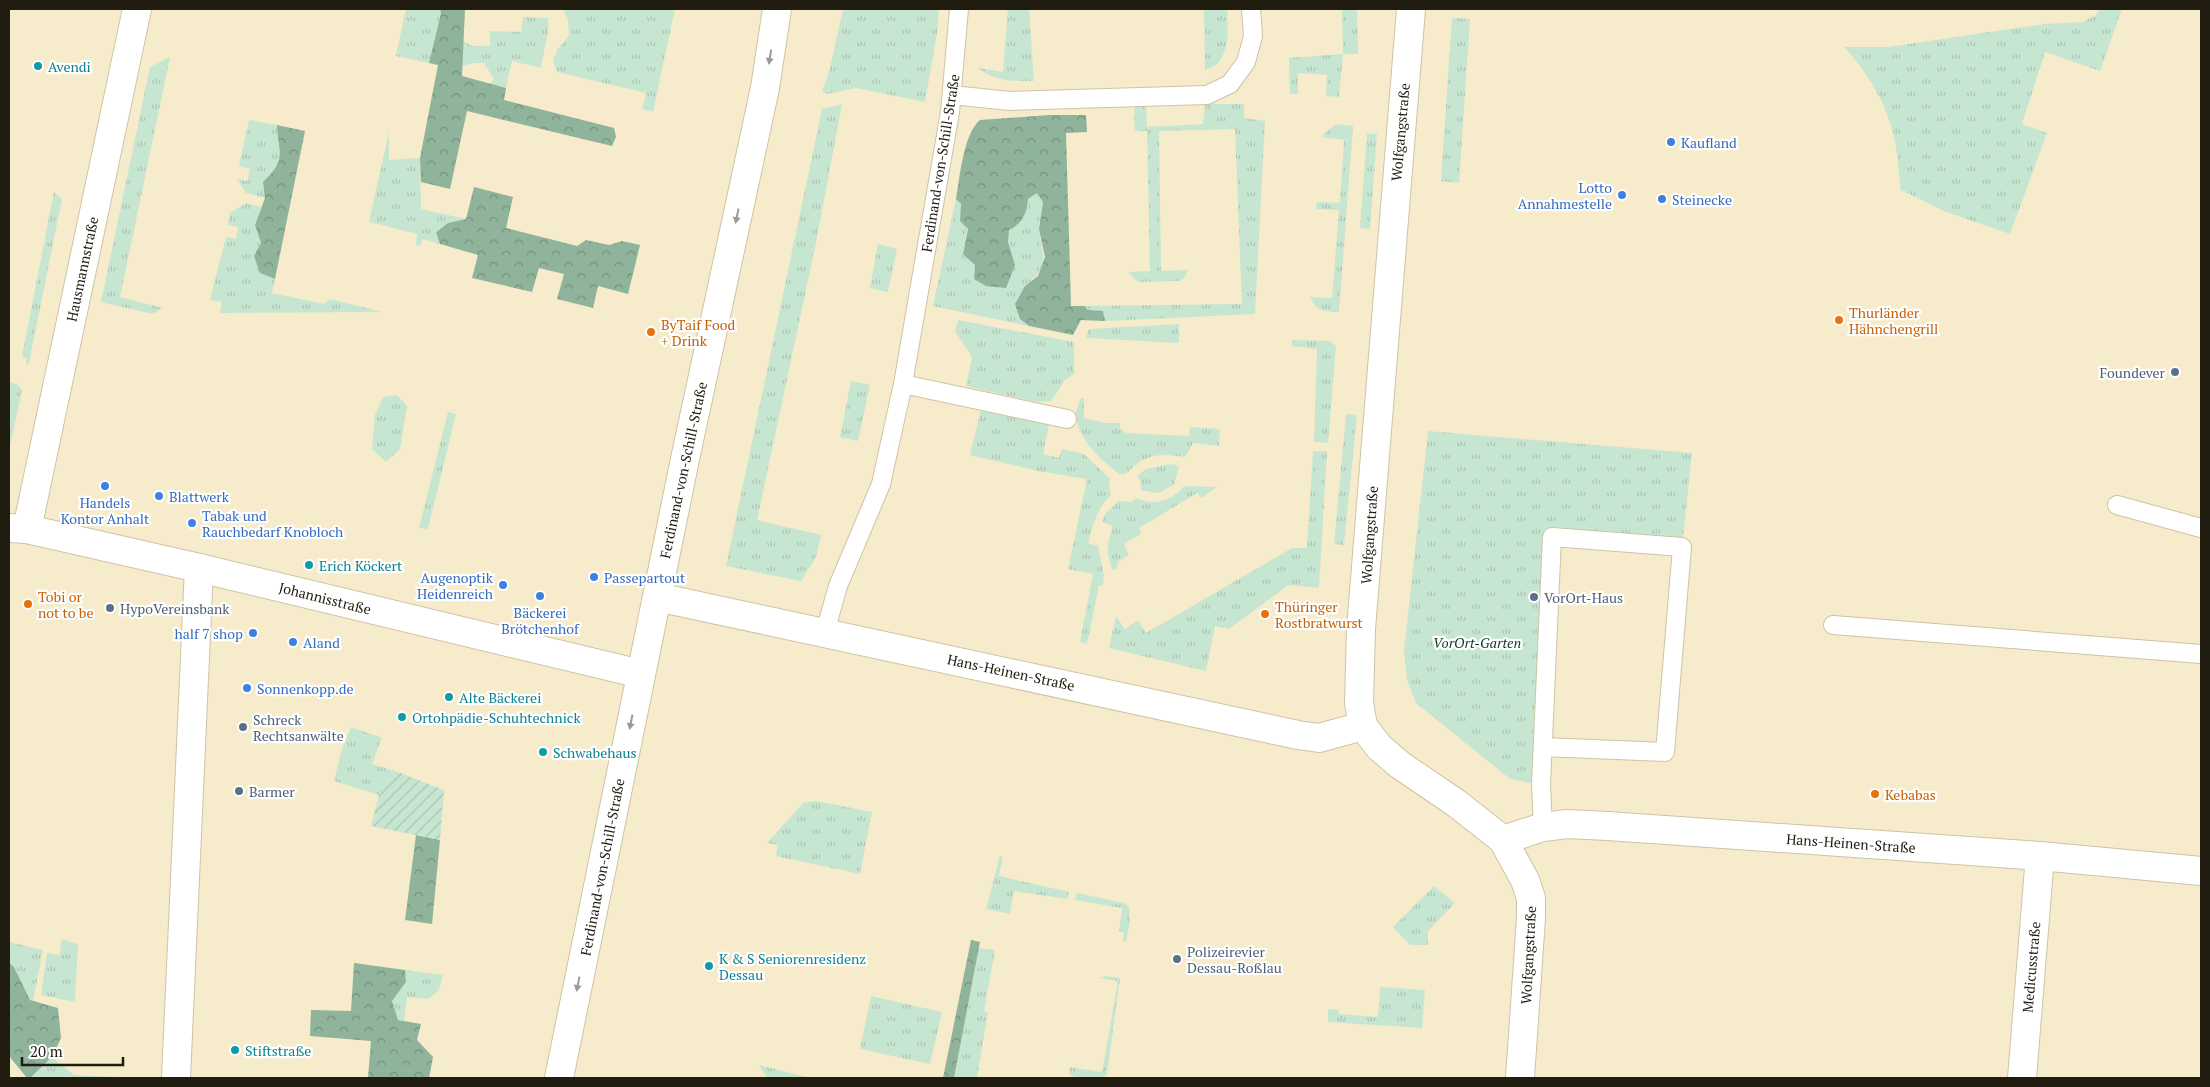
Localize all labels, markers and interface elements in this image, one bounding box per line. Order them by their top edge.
one-way arrow [765,49,773,65]
place label: Avendi [48,57,91,76]
marker: Avendi [32,60,44,72]
street label: Ferdinand-von-Schill-Straße [917,73,963,253]
street label: Wolfgangstraße [1386,82,1414,182]
place label: Kaufland [1681,133,1737,152]
marker: Kaufland [1665,136,1677,148]
place label: Lotto Annahmestelle [1518,178,1612,213]
marker: Lotto Annahmestelle [1616,189,1628,201]
place label: Steinecke [1672,190,1732,209]
marker: Steinecke [1656,193,1668,205]
one-way arrow [733,209,741,225]
street label: Hausmannstraße [62,215,102,323]
place label: Thurländer Hähnchengrill [1849,303,1938,338]
marker: Thurländer Hähnchengrill [1833,314,1845,326]
place label: ByTaif Food + Drink [661,315,735,350]
marker: ByTaif Food + Drink [645,326,657,338]
place label: Foundever [2099,363,2166,382]
marker: Foundever [2169,366,2181,378]
street label: Ferdinand-von-Schill-Straße [655,380,711,560]
marker: Handels Kontor Anhalt [99,480,111,492]
street label: Wolfgangstraße [1356,485,1382,585]
place label: Blattwerk [169,487,230,506]
marker: Blattwerk [153,490,165,502]
place label: Handels Kontor Anhalt [61,493,150,528]
place label: Tabak und Rauchbedarf Knobloch [202,506,343,541]
marker: Tabak und Rauchbedarf Knobloch [186,517,198,529]
place label: Erich Köckert [319,556,403,575]
marker: Erich Köckert [303,559,315,571]
place label: Augenoptik Heidenreich [417,568,494,603]
place label: Passepartout [604,568,686,587]
marker: Passepartout [588,571,600,583]
street label: Johannisstraße [277,577,373,619]
marker: Augenoptik Heidenreich [497,579,509,591]
place label: Tobi or not to be [38,587,94,622]
place label: VorOrt-Haus [1544,588,1623,607]
marker: Bäckerei Brötchenhof [534,590,546,602]
marker: VorOrt-Haus [1528,591,1540,603]
place label: Thüringer Rostbratwurst [1275,597,1364,632]
marker: Tobi or not to be [22,598,34,610]
place label: HypoVereinsbank [120,599,230,618]
marker: HypoVereinsbank [104,602,116,614]
place label: Bäckerei Brötchenhof [501,603,580,638]
marker: Thüringer Rostbratwurst [1259,608,1271,620]
place label: half 7 shop [174,624,243,643]
marker: half 7 shop [247,627,259,639]
place label: Aland [303,633,340,652]
park label: VorOrt-Garten [1433,633,1521,652]
marker: Aland [287,636,299,648]
street label: Hans-Heinen-Straße [946,649,1076,695]
place label: Sonnenkopp.de [257,679,354,698]
marker: Sonnenkopp.de [241,682,253,694]
place label: Alte Bäckerei [459,688,541,707]
marker: Alte Bäckerei [443,691,455,703]
place label: Ortohpädie-Schuhtechnick [412,708,581,727]
place label: Schreck Rechtsanwälte [253,710,344,745]
marker: Ortohpädie-Schuhtechnick [396,711,408,723]
one-way arrow [627,714,635,730]
marker: Schreck Rechtsanwälte [237,721,249,733]
place label: Schwabehaus [553,743,637,762]
marker: Schwabehaus [537,746,549,758]
street label: Ferdinand-von-Schill-Straße [576,777,628,957]
place label: Barmer [249,782,295,801]
marker: Barmer [233,785,245,797]
place label: Kebabas [1885,785,1936,804]
marker: Kebabas [1869,788,1881,800]
street label: Hans-Heinen-Straße [1786,829,1916,857]
street label: Wolfgangstraße [1516,905,1540,1005]
street label: Medicusstraße [2018,921,2044,1013]
place label: Polizeirevier Dessau-Roßlau [1187,942,1282,977]
place label: K & S Seniorenresidenz Dessau [719,949,866,984]
marker: Polizeirevier Dessau-Roßlau [1171,953,1183,965]
marker: K & S Seniorenresidenz Dessau [703,960,715,972]
one-way arrow [574,977,582,993]
scale bar [22,1034,124,1066]
text: 20 m [30,1041,63,1061]
place label: Stiftstraße [245,1041,311,1060]
marker: Stiftstraße [229,1044,241,1056]

